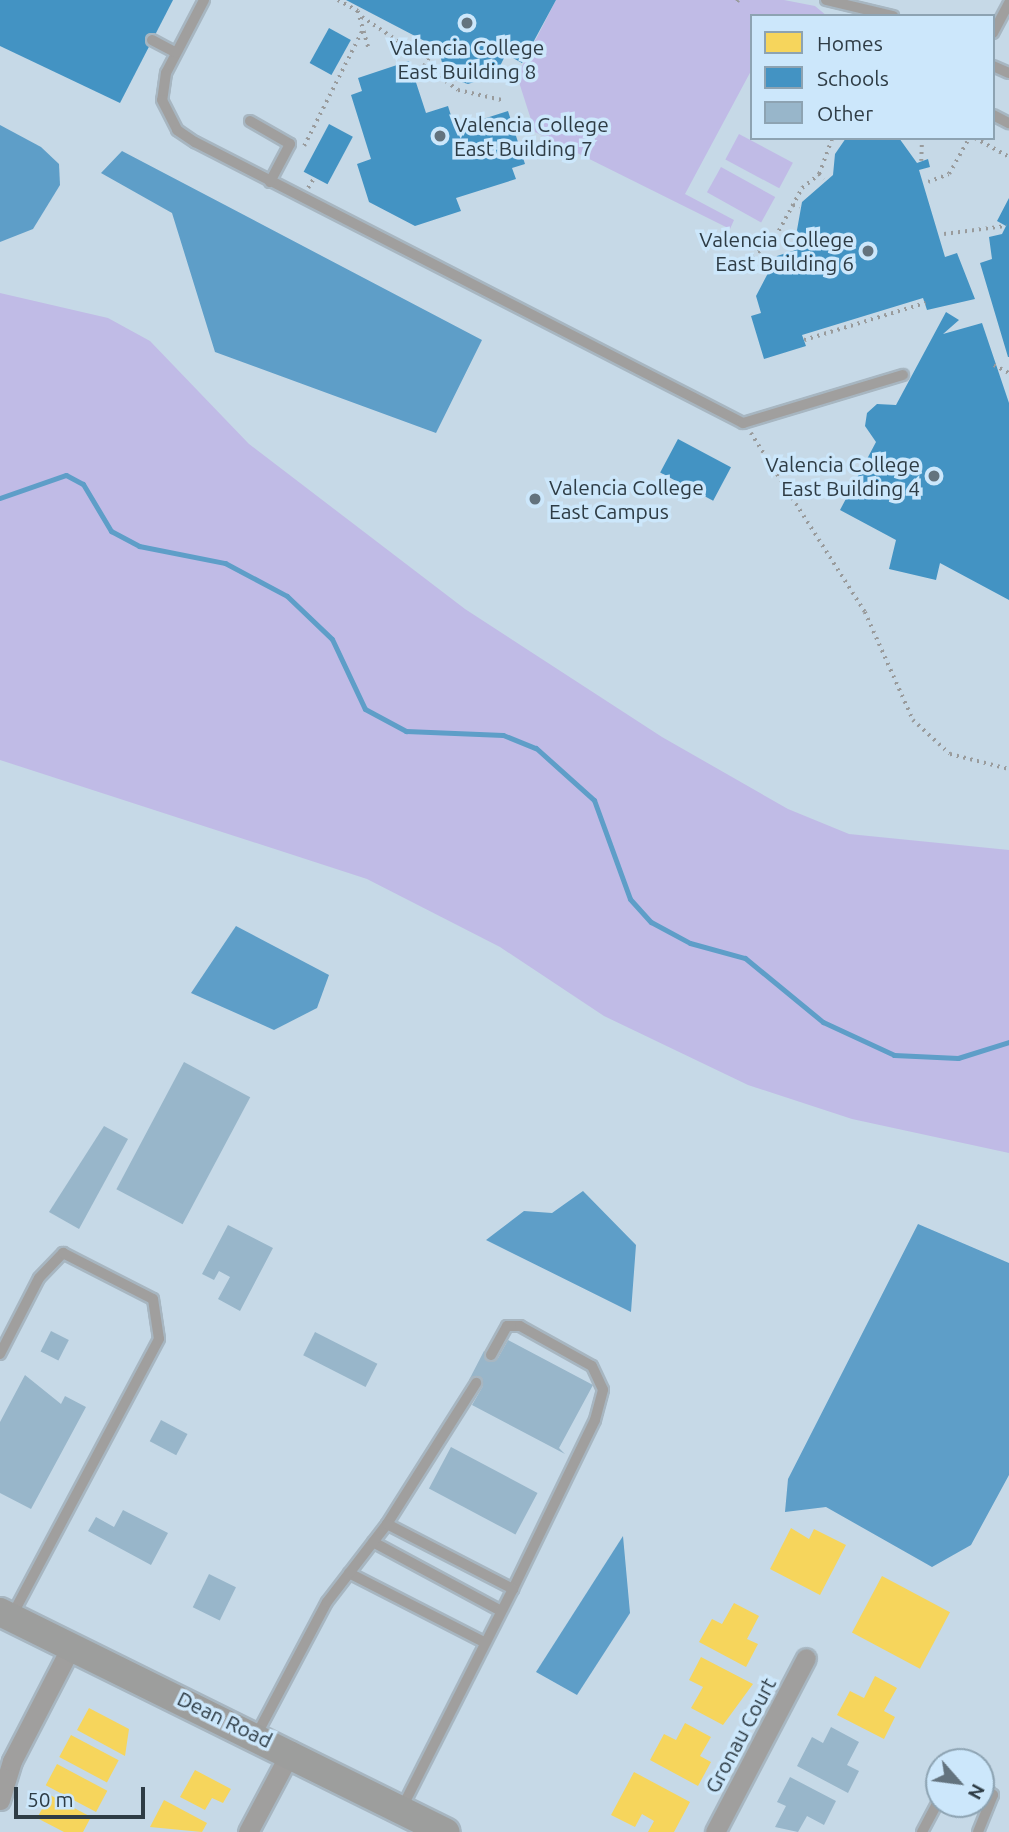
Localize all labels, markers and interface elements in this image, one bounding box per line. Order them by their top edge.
legend [750,14,995,140]
marker: Valencia College East Building 8 [459,15,475,31]
text: Homes [817,31,883,55]
place label: Valencia College East Building 8 [390,34,544,84]
text: Schools [817,66,889,90]
text: Other [817,101,873,125]
place label: Valencia College East Building 7 [454,111,609,161]
marker: Valencia College East Building 7 [432,128,448,144]
place label: Valencia College East Building 6 [699,226,854,276]
marker: Valencia College East Building 6 [860,243,876,259]
place label: Valencia College East Building 4 [765,451,920,501]
marker: Valencia College East Building 4 [926,468,942,484]
place label: Valencia College East Campus [549,474,704,524]
marker: Valencia College East Campus [527,491,543,507]
street label: Gronau Court [699,1673,781,1797]
street label: Dean Road [173,1685,277,1753]
north arrow [925,1748,995,1818]
scale bar [18,1772,149,1816]
text: N [964,1780,990,1803]
text: 50 m [27,1787,74,1811]

